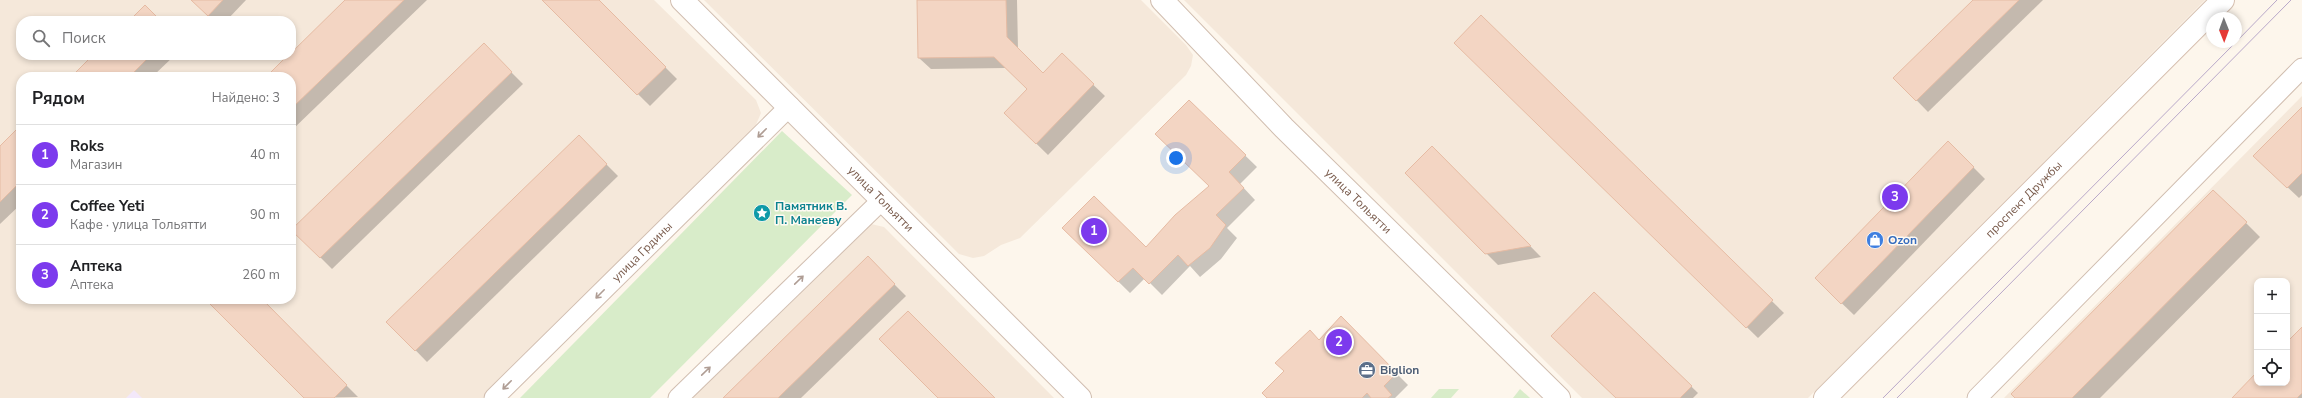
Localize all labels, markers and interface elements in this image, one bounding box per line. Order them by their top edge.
north arrow [2206,12,2242,48]
search box [16,16,296,60]
icon: search [30,27,52,49]
text: Поиск [62,28,106,48]
text: Рядом [32,87,85,110]
text: Найдено: 3 [212,89,280,107]
one-way arrow [757,129,767,138]
text: Roks [70,136,104,156]
text: 1 [41,146,49,164]
text: 40 m [250,146,280,164]
your location [1166,148,1186,168]
text: Магазин [70,156,122,174]
street label: проспект Дружбы [1982,157,2066,241]
street label: улица Тольятти [844,162,917,235]
street label: улица Тольятти [1322,165,1395,237]
pin: 3 [1882,182,1908,212]
text: Coffee Yeti [70,196,145,216]
place label: Памятник В. П. Манееву [775,198,847,228]
place icon: Памятник В. П. Манееву [752,203,772,223]
text: 2 [41,206,49,224]
text: 90 m [250,206,280,224]
text: Кафе · улица Тольятти [70,216,207,234]
pin: 1 [1081,216,1107,246]
street label: улица Грдины [608,218,676,285]
shop icon: Ozon [1865,230,1885,250]
place label: Ozon [1888,232,1917,248]
text: Аптека [70,256,122,276]
text: 3 [41,266,49,284]
text: 260 m [242,266,280,284]
one-way arrow [794,275,804,285]
text: Аптека [70,276,114,294]
map controls [2254,278,2290,386]
button: + [2254,278,2290,314]
one-way arrow [595,289,605,299]
button: − [2254,314,2290,350]
pin: 2 [1326,327,1352,357]
button: locate [2254,350,2290,386]
office icon: Biglion [1357,360,1377,380]
place label: Biglion [1380,362,1419,378]
one-way arrow [701,366,711,376]
one-way arrow [502,380,512,390]

